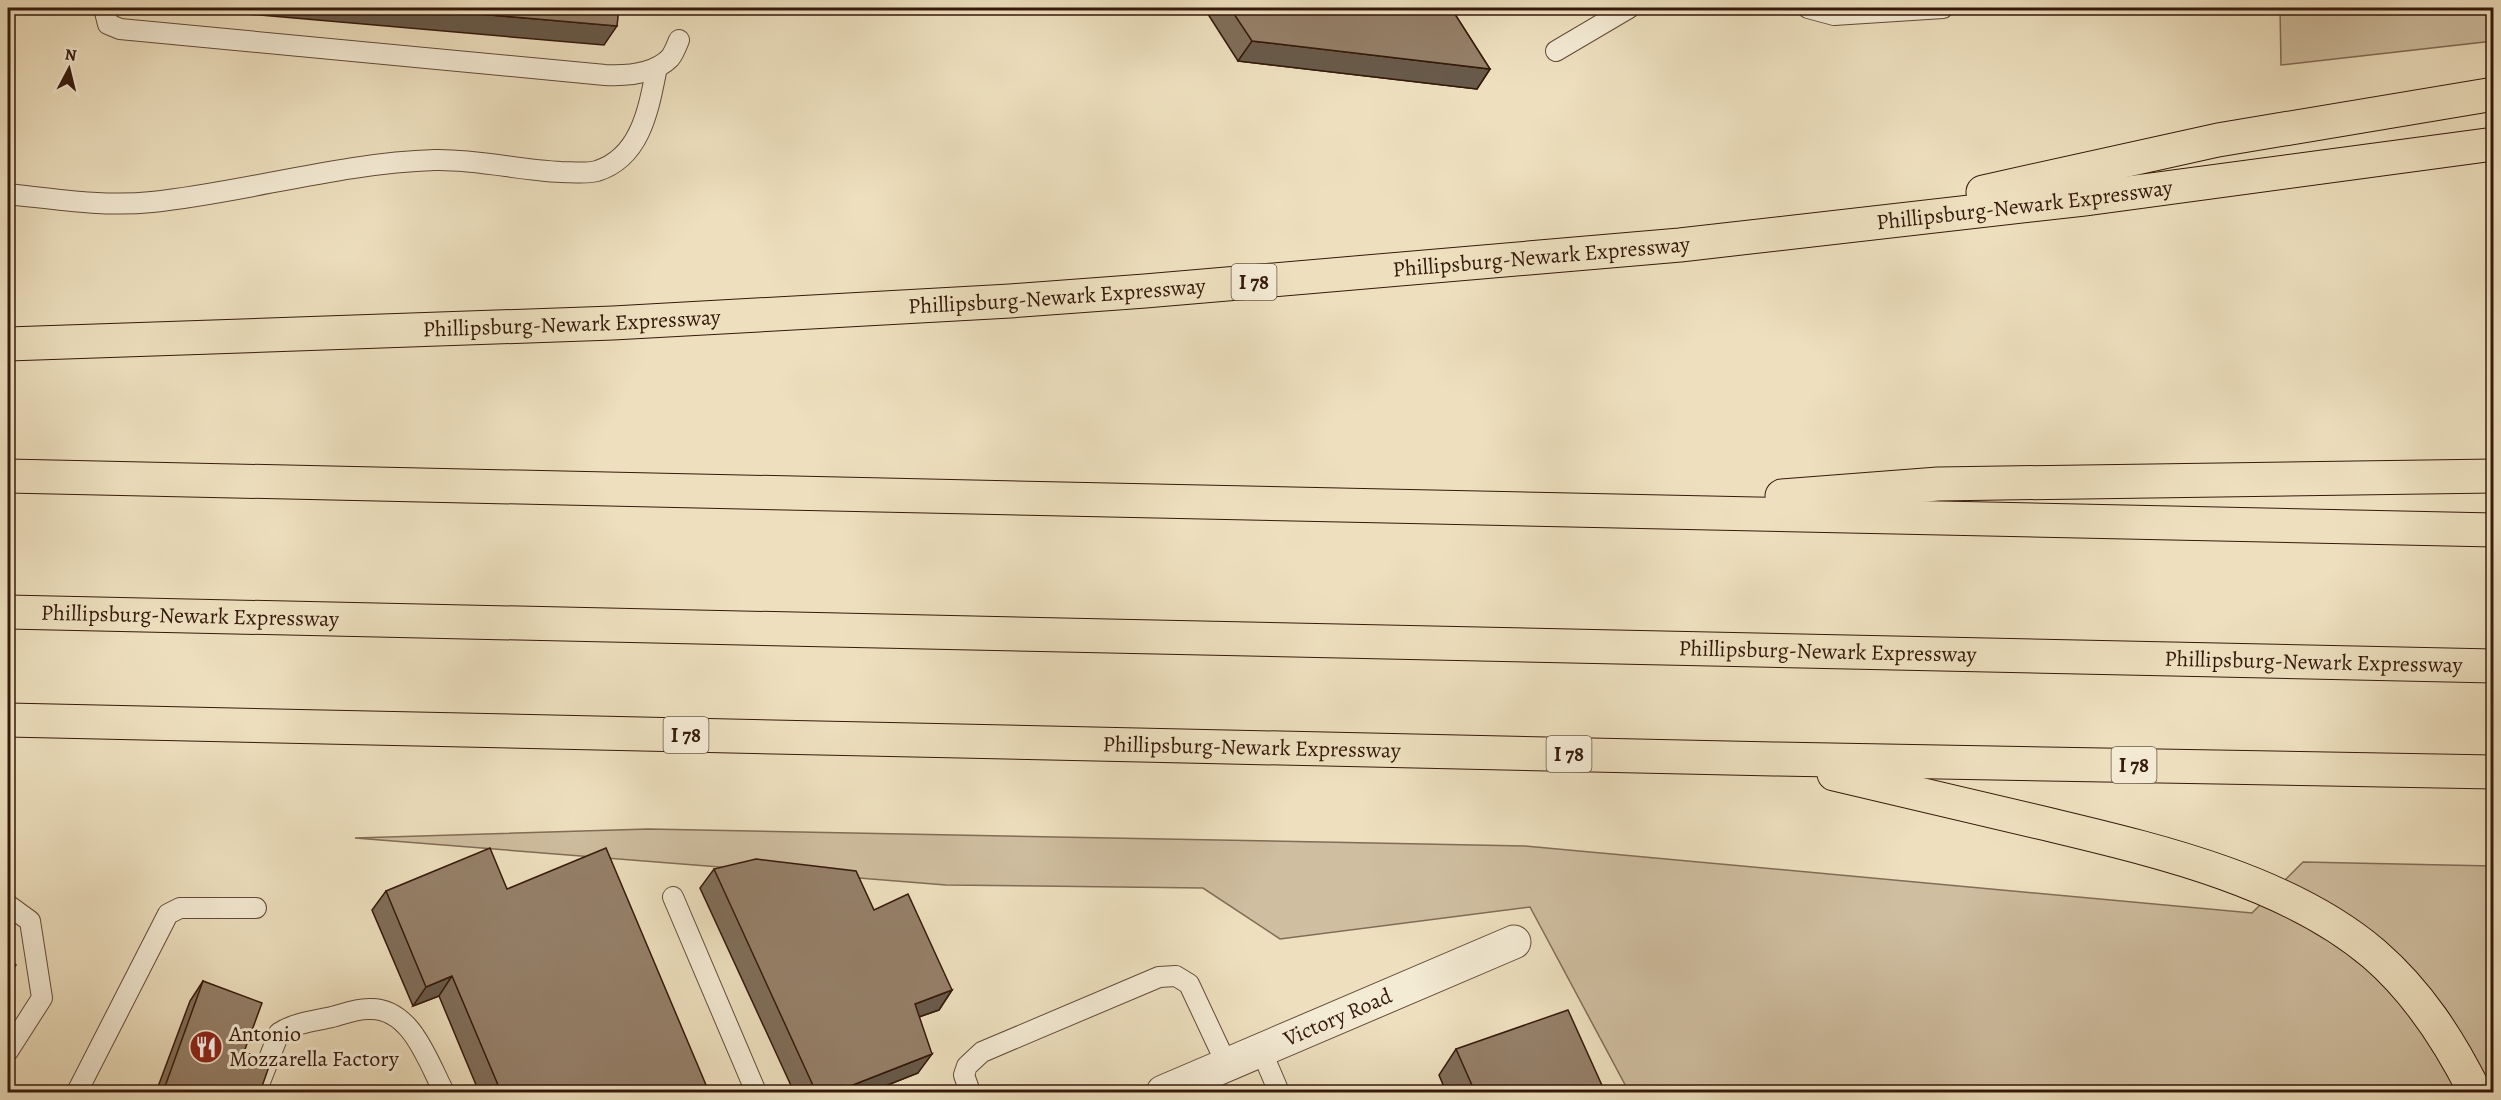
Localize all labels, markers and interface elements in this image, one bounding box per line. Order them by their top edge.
north arrow [39,39,99,99]
text: N [64,43,78,67]
street label: Phillipsburg-Newark Expressway [1875,172,2174,238]
street label: Phillipsburg-Newark Expressway [1391,229,1691,285]
road number: I 78 [1232,264,1276,300]
street label: Phillipsburg-Newark Expressway [907,271,1207,322]
street label: Phillipsburg-Newark Expressway [422,302,721,345]
street label: Phillipsburg-Newark Expressway [41,598,339,634]
street label: Phillipsburg-Newark Expressway [1678,633,1977,670]
street label: Phillipsburg-Newark Expressway [2164,644,2463,680]
road number: I 78 [664,717,708,753]
street label: Phillipsburg-Newark Expressway [1102,729,1401,766]
road number: I 78 [1546,736,1592,772]
road number: I 78 [2112,747,2156,783]
street label: Victory Road [1278,981,1397,1054]
place label: Antonio Mozzarella Factory [228,1019,399,1074]
restaurant icon: Antonio Mozzarella Factory [188,1029,224,1065]

